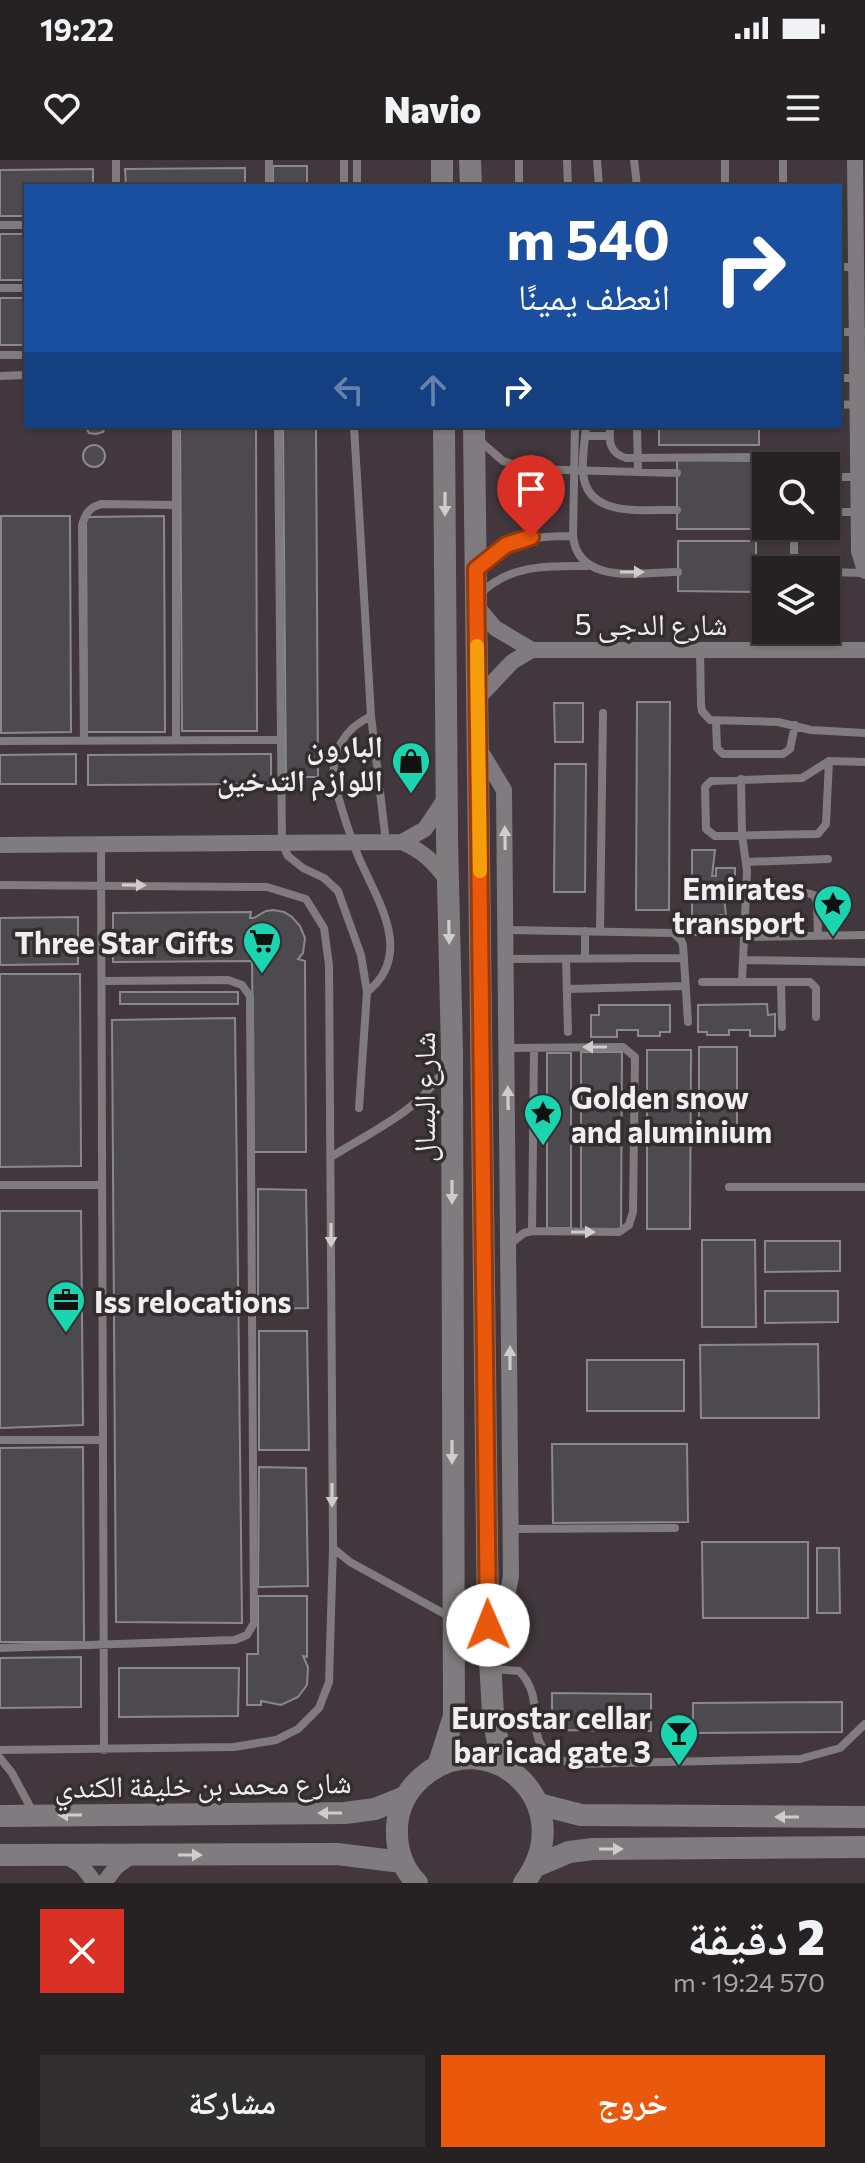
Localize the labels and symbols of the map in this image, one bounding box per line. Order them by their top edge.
pin [497,455,565,537]
one-way arrow [438,492,451,517]
one-way arrow [620,566,645,578]
street label: شارع الدجى 5 [574,604,728,644]
place label: البارون اللوازم التدخين [217,726,383,802]
shop icon: البارون اللوازم التدخين [390,740,432,795]
one-way arrow [499,825,511,850]
place label: Emirates transport [672,869,805,940]
one-way arrow [122,879,147,891]
place icon: Emirates transport [812,883,854,938]
supermarket icon: Three Star Gifts [241,920,283,975]
one-way arrow [443,920,456,945]
place label: Three Star Gifts [15,923,234,960]
street label: شارع البسال [404,1032,444,1162]
one-way arrow [582,1041,607,1053]
place label: Golden snow and aluminium [571,1078,772,1149]
one-way arrow [502,1085,514,1110]
place icon: Golden snow and aluminium [522,1092,564,1147]
one-way arrow [446,1180,458,1205]
one-way arrow [325,1223,337,1248]
one-way arrow [571,1226,596,1238]
office icon: Iss relocations [45,1279,87,1334]
place label: Iss relocations [94,1282,292,1319]
one-way arrow [504,1345,516,1370]
one-way arrow [446,1440,458,1465]
one-way arrow [326,1483,338,1508]
position arrow [446,1583,530,1667]
place label: Eurostar cellar bar icad gate 3 [451,1698,651,1769]
bar icon: Eurostar cellar bar icad gate 3 [658,1712,700,1767]
street label: شارع محمد بن خليفة الكندي [54,1762,352,1812]
one-way arrow [317,1807,342,1820]
one-way arrow [57,1809,82,1822]
one-way arrow [774,1811,799,1823]
one-way arrow [599,1843,624,1855]
one-way arrow [178,1849,203,1861]

